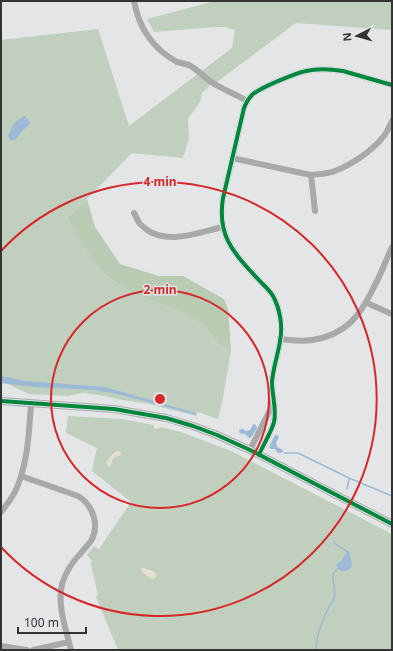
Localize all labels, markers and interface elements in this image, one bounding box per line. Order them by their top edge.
north arrow [337,16,377,56]
text: N [339,32,354,42]
text: 4 min [143,173,177,190]
text: 2 min [143,281,177,298]
centre of rings [153,392,167,406]
scale bar [18,609,86,635]
text: 100 m [24,614,59,631]

